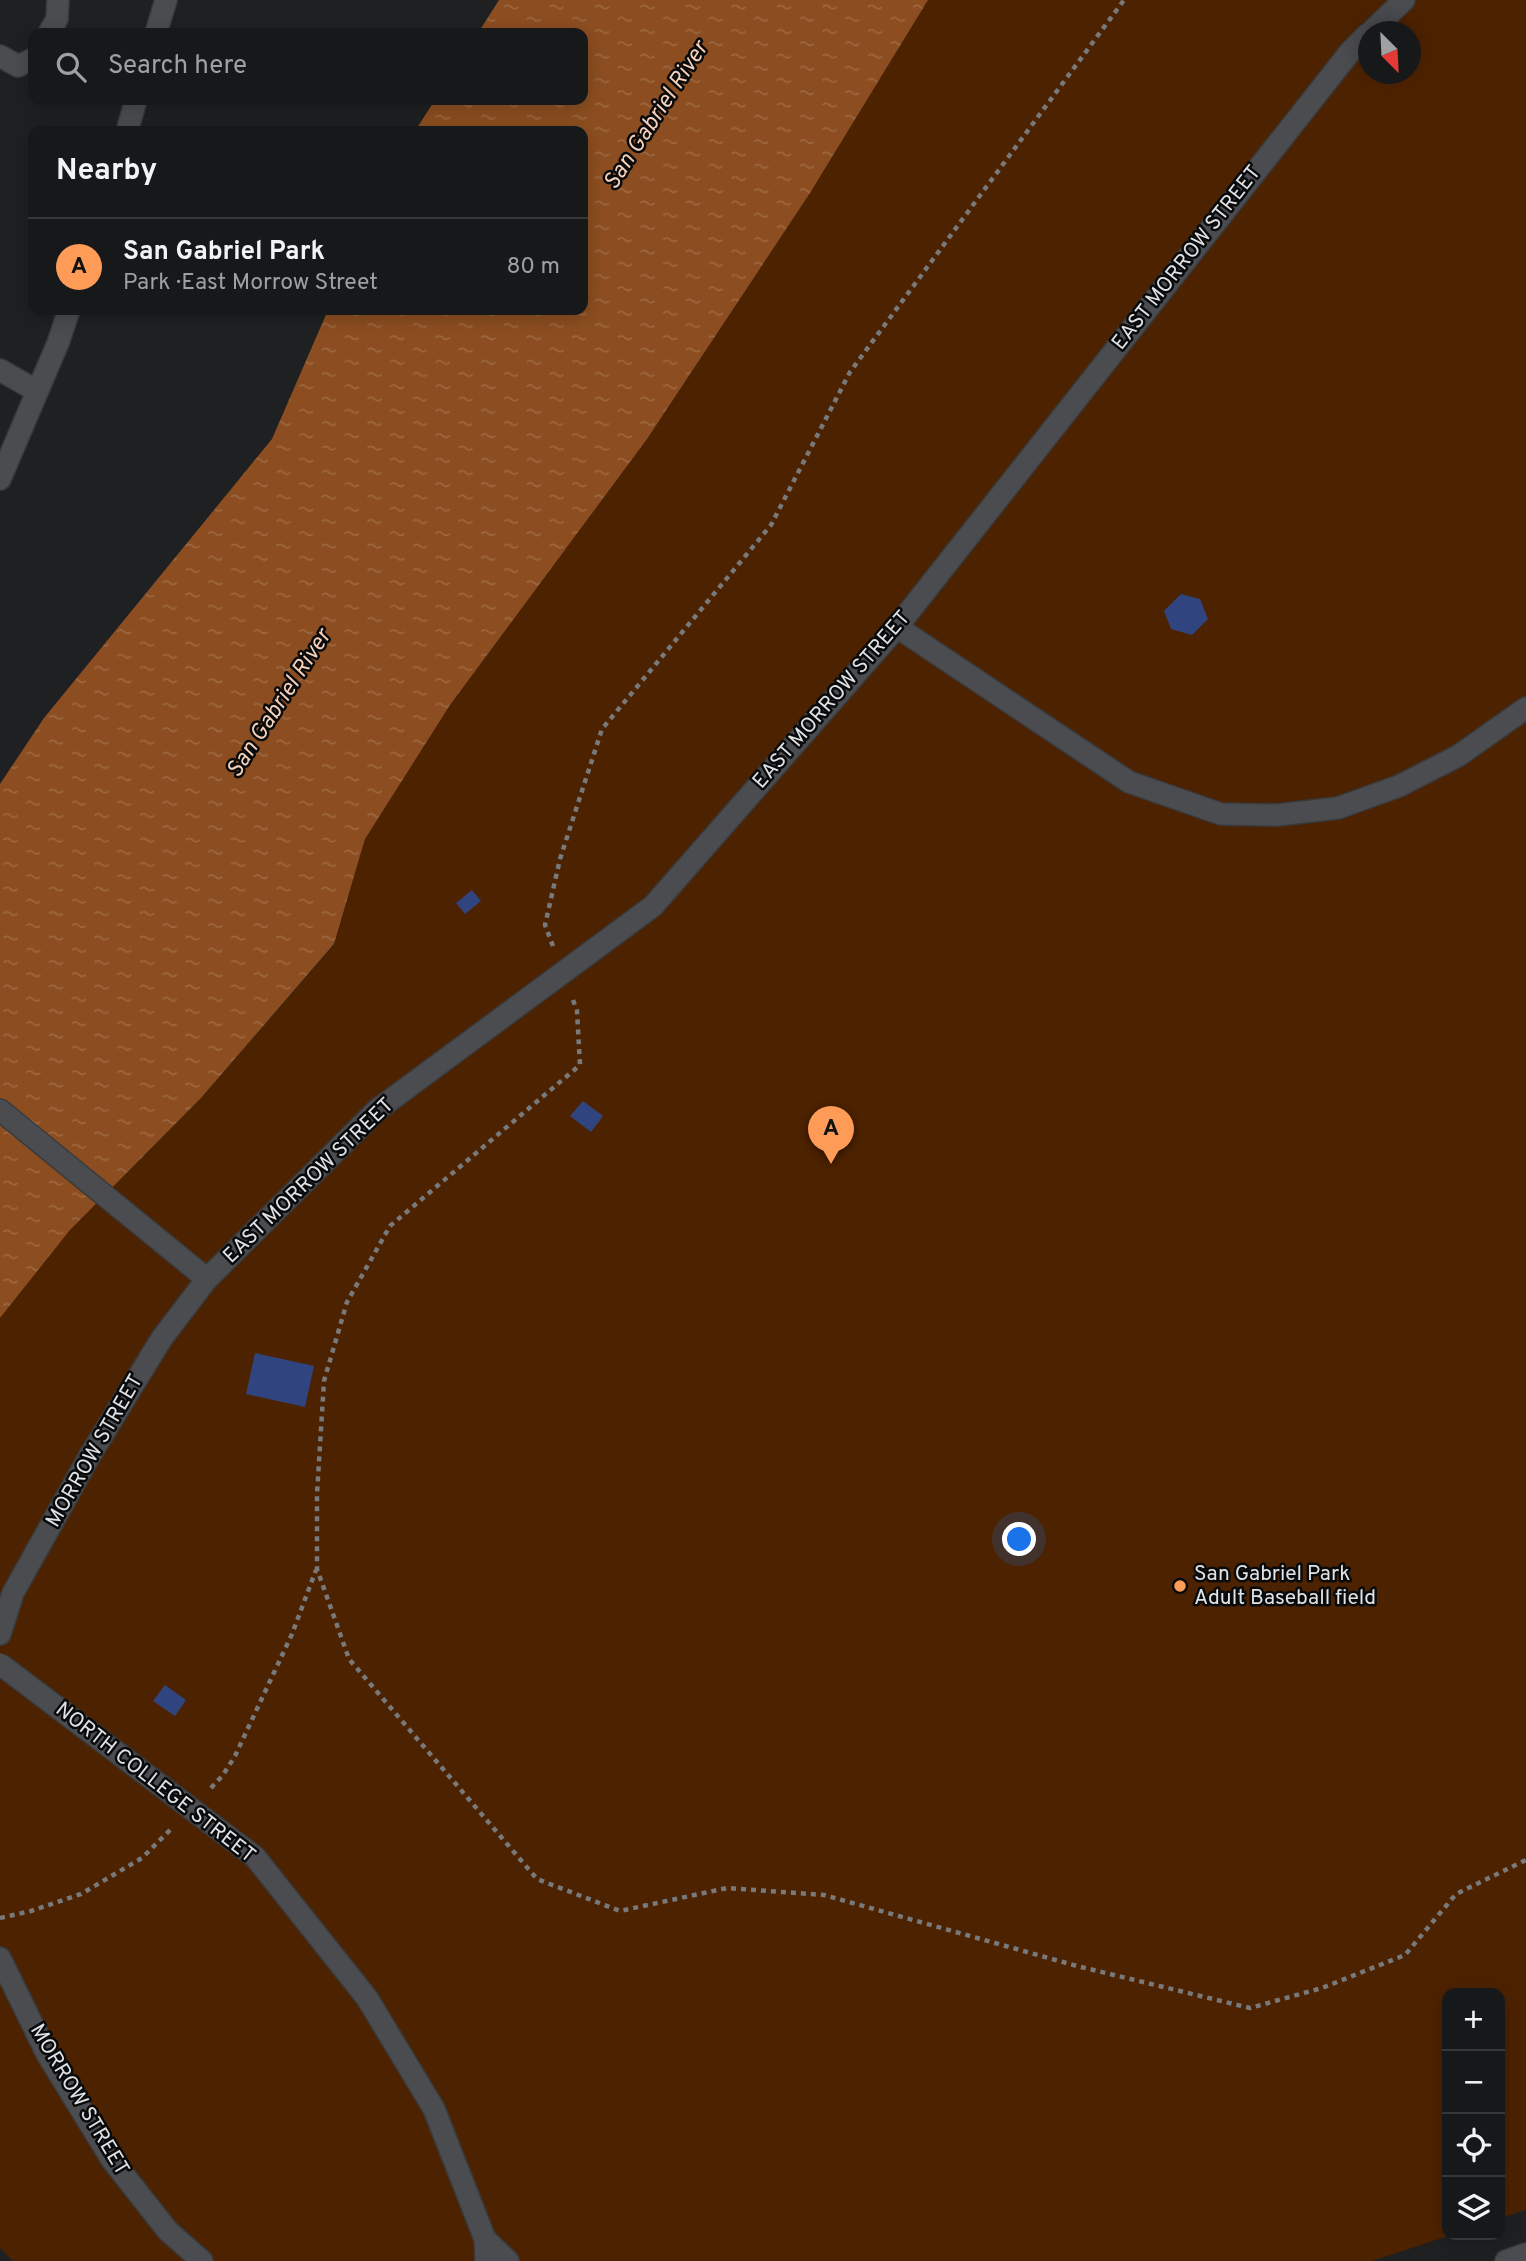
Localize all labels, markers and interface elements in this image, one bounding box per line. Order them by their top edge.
north arrow [1358,21,1421,84]
search box [28,28,588,105]
water label: San Gabriel River [598,34,717,196]
icon: search [52,48,90,86]
text: Search here [108,50,247,83]
text: Nearby [56,153,157,190]
street label: EAST MORROW STREET [1106,160,1268,356]
text: San Gabriel Park [123,236,325,269]
text: A [71,253,87,282]
text: 80 m [507,253,560,282]
text: Park · East Morrow Street [123,269,378,298]
street label: EAST MORROW STREET [747,605,917,795]
water label: San Gabriel River [221,622,340,784]
street label: EAST MORROW STREET [218,1092,400,1270]
pin: A [808,1106,854,1164]
street label: MORROW STREET [40,1370,150,1532]
your location [1002,1522,1036,1556]
place label: San Gabriel Park Adult Baseball field [1194,1561,1376,1612]
marker: San Gabriel Park Adult Baseball field [1172,1578,1188,1594]
street label: NORTH COLLEGE STREET [49,1696,261,1870]
map controls [1442,1988,1505,2240]
button: + [1442,1988,1505,2051]
street label: MORROW STREET [23,2019,135,2181]
button: − [1442,2051,1505,2114]
button: locate [1442,2114,1505,2177]
button: layers [1442,2177,1505,2240]

